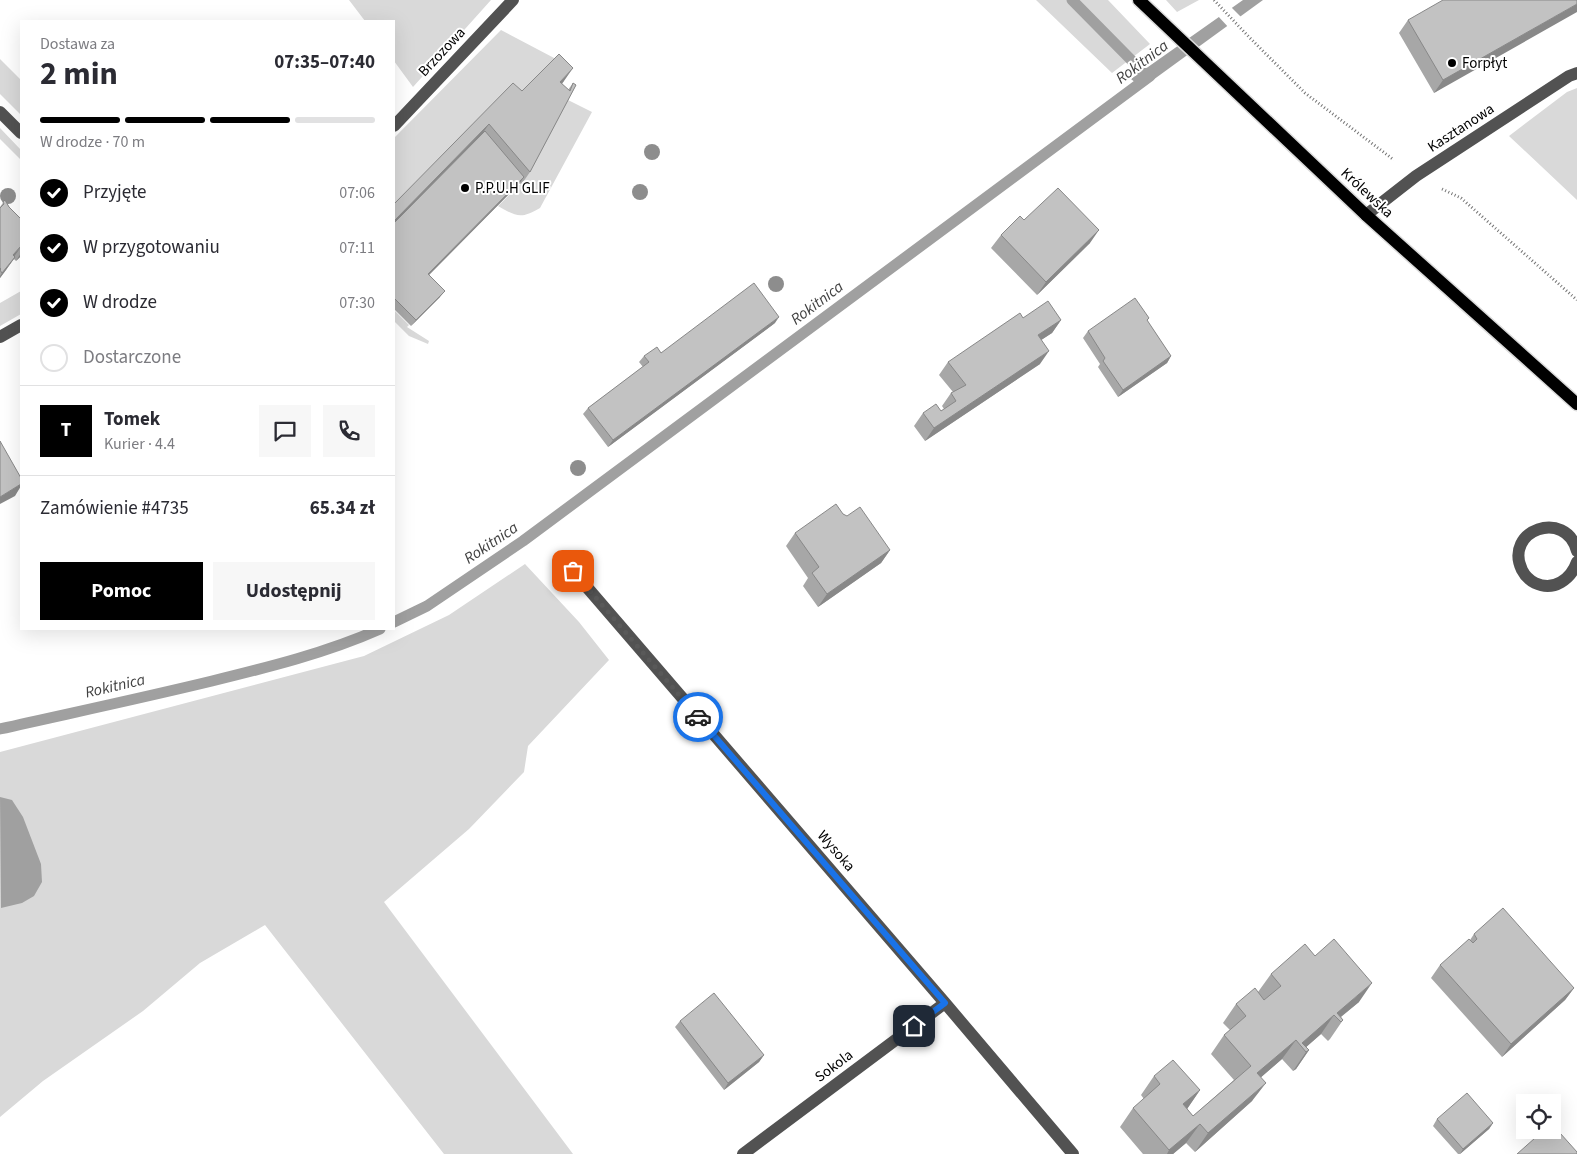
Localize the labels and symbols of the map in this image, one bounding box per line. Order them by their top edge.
street label: Brzozowa [414,23,470,81]
water label: Rokitnica [1111,35,1173,89]
place label: Forpłyt [1462,53,1507,74]
marker: Forpłyt [1446,57,1458,69]
street label: Kasztanowa [1424,99,1498,157]
street label: Królewska [1336,163,1398,223]
place label: P.P.U.H GLIF [475,178,550,199]
marker: P.P.U.H GLIF [459,182,471,194]
water label: Rokitnica [786,276,848,330]
water label: Rokitnica [460,517,523,569]
pin [552,550,594,592]
water label: Rokitnica [83,668,148,704]
courier [673,692,723,742]
street label: Wysoka [812,826,860,876]
pin [893,1005,935,1047]
street label: Sokola [811,1045,857,1087]

